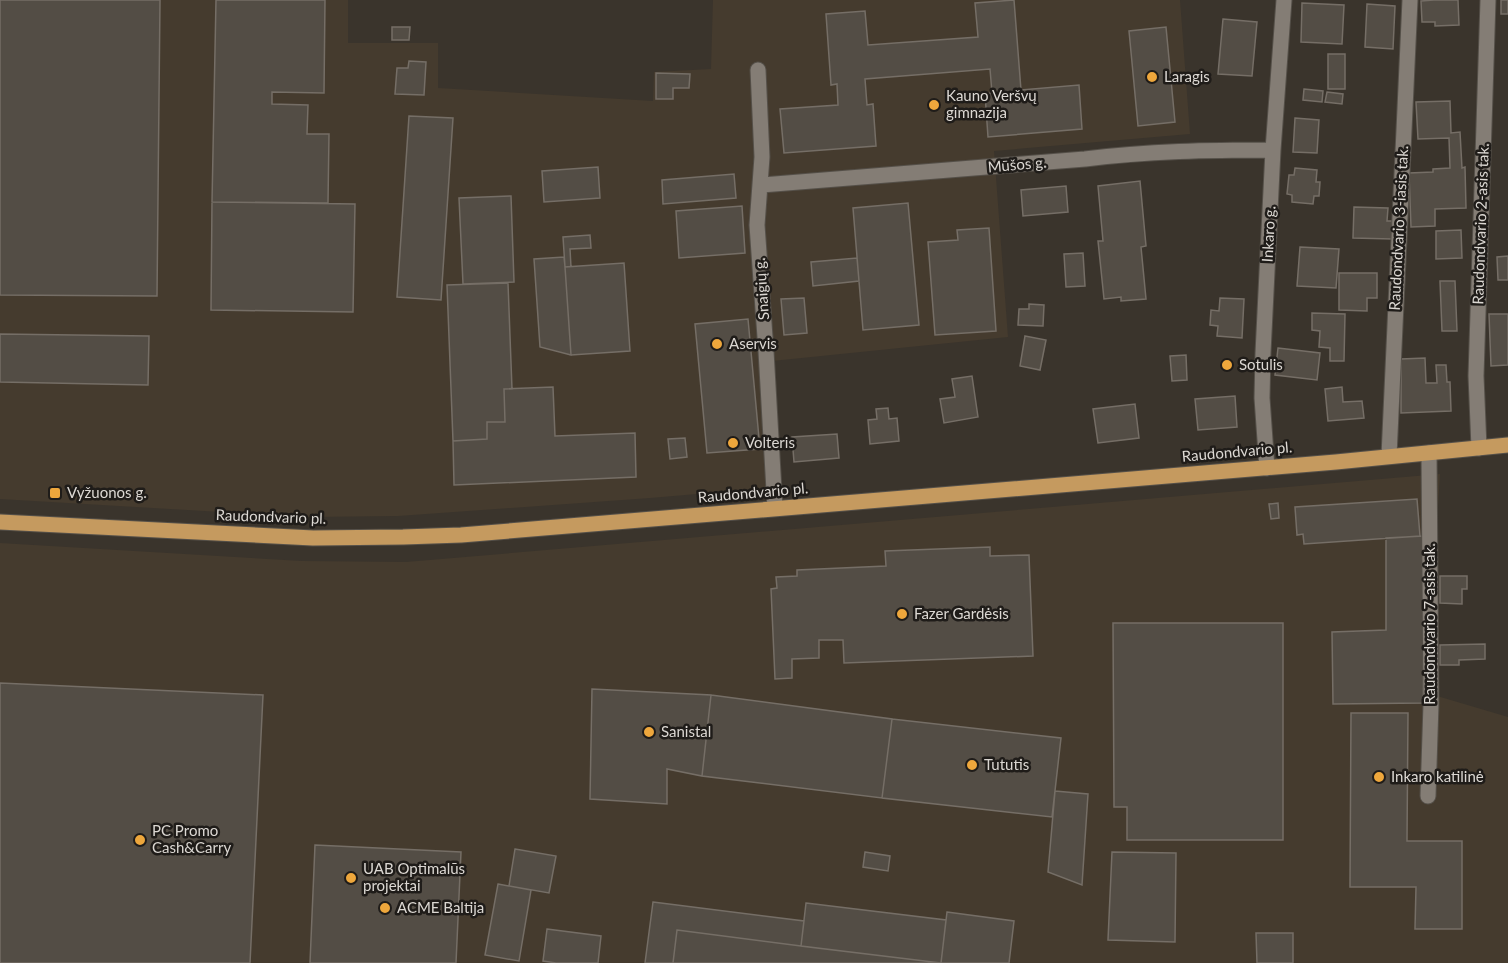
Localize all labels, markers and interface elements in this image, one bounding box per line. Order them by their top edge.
place label: Laragis [1164,67,1210,85]
marker: Laragis [1145,70,1159,84]
place label: Kauno Veršvų gimnazija [946,86,1037,121]
marker: Kauno Veršvų gimnazija [927,98,941,112]
street label: Raudondvario 2-asis tak. [1468,143,1492,305]
street label: Raudondvario 3-iasis tak. [1385,145,1411,311]
street label: Mūšos g. [987,152,1047,176]
street label: Inkaro g. [1258,205,1278,263]
street label: Snaigių g. [750,257,772,321]
place label: Aservis [729,334,777,352]
marker: Aservis [710,337,724,351]
place label: Sotulis [1239,355,1283,373]
marker: Sotulis [1220,358,1234,372]
place label: Volteris [745,433,795,451]
marker: Volteris [726,436,740,450]
street label: Raudondvario pl. [1181,437,1293,465]
street label: Raudondvario pl. [697,478,809,506]
place label: Vyžuonos g. [67,483,147,501]
marker: Vyžuonos g. [48,486,62,500]
street label: Raudondvario pl. [215,505,327,527]
street label: Raudondvario 7-asis tak. [1420,543,1438,705]
place label: Fazer Gardėsis [914,604,1009,622]
marker: Fazer Gardėsis [895,607,909,621]
place label: Sanistal [661,722,711,740]
marker: Sanistal [642,725,656,739]
place label: Tututis [984,755,1029,773]
marker: Tututis [965,758,979,772]
place label: Inkaro katilinė [1391,767,1484,785]
marker: Inkaro katilinė [1372,770,1386,784]
place label: PC Promo Cash&Carry [152,821,231,856]
marker: PC Promo Cash&Carry [133,833,147,847]
place label: UAB Optimalūs projektai [363,859,465,894]
marker: UAB Optimalūs projektai [344,871,358,885]
place label: ACME Baltija [397,898,484,916]
marker: ACME Baltija [378,901,392,915]

